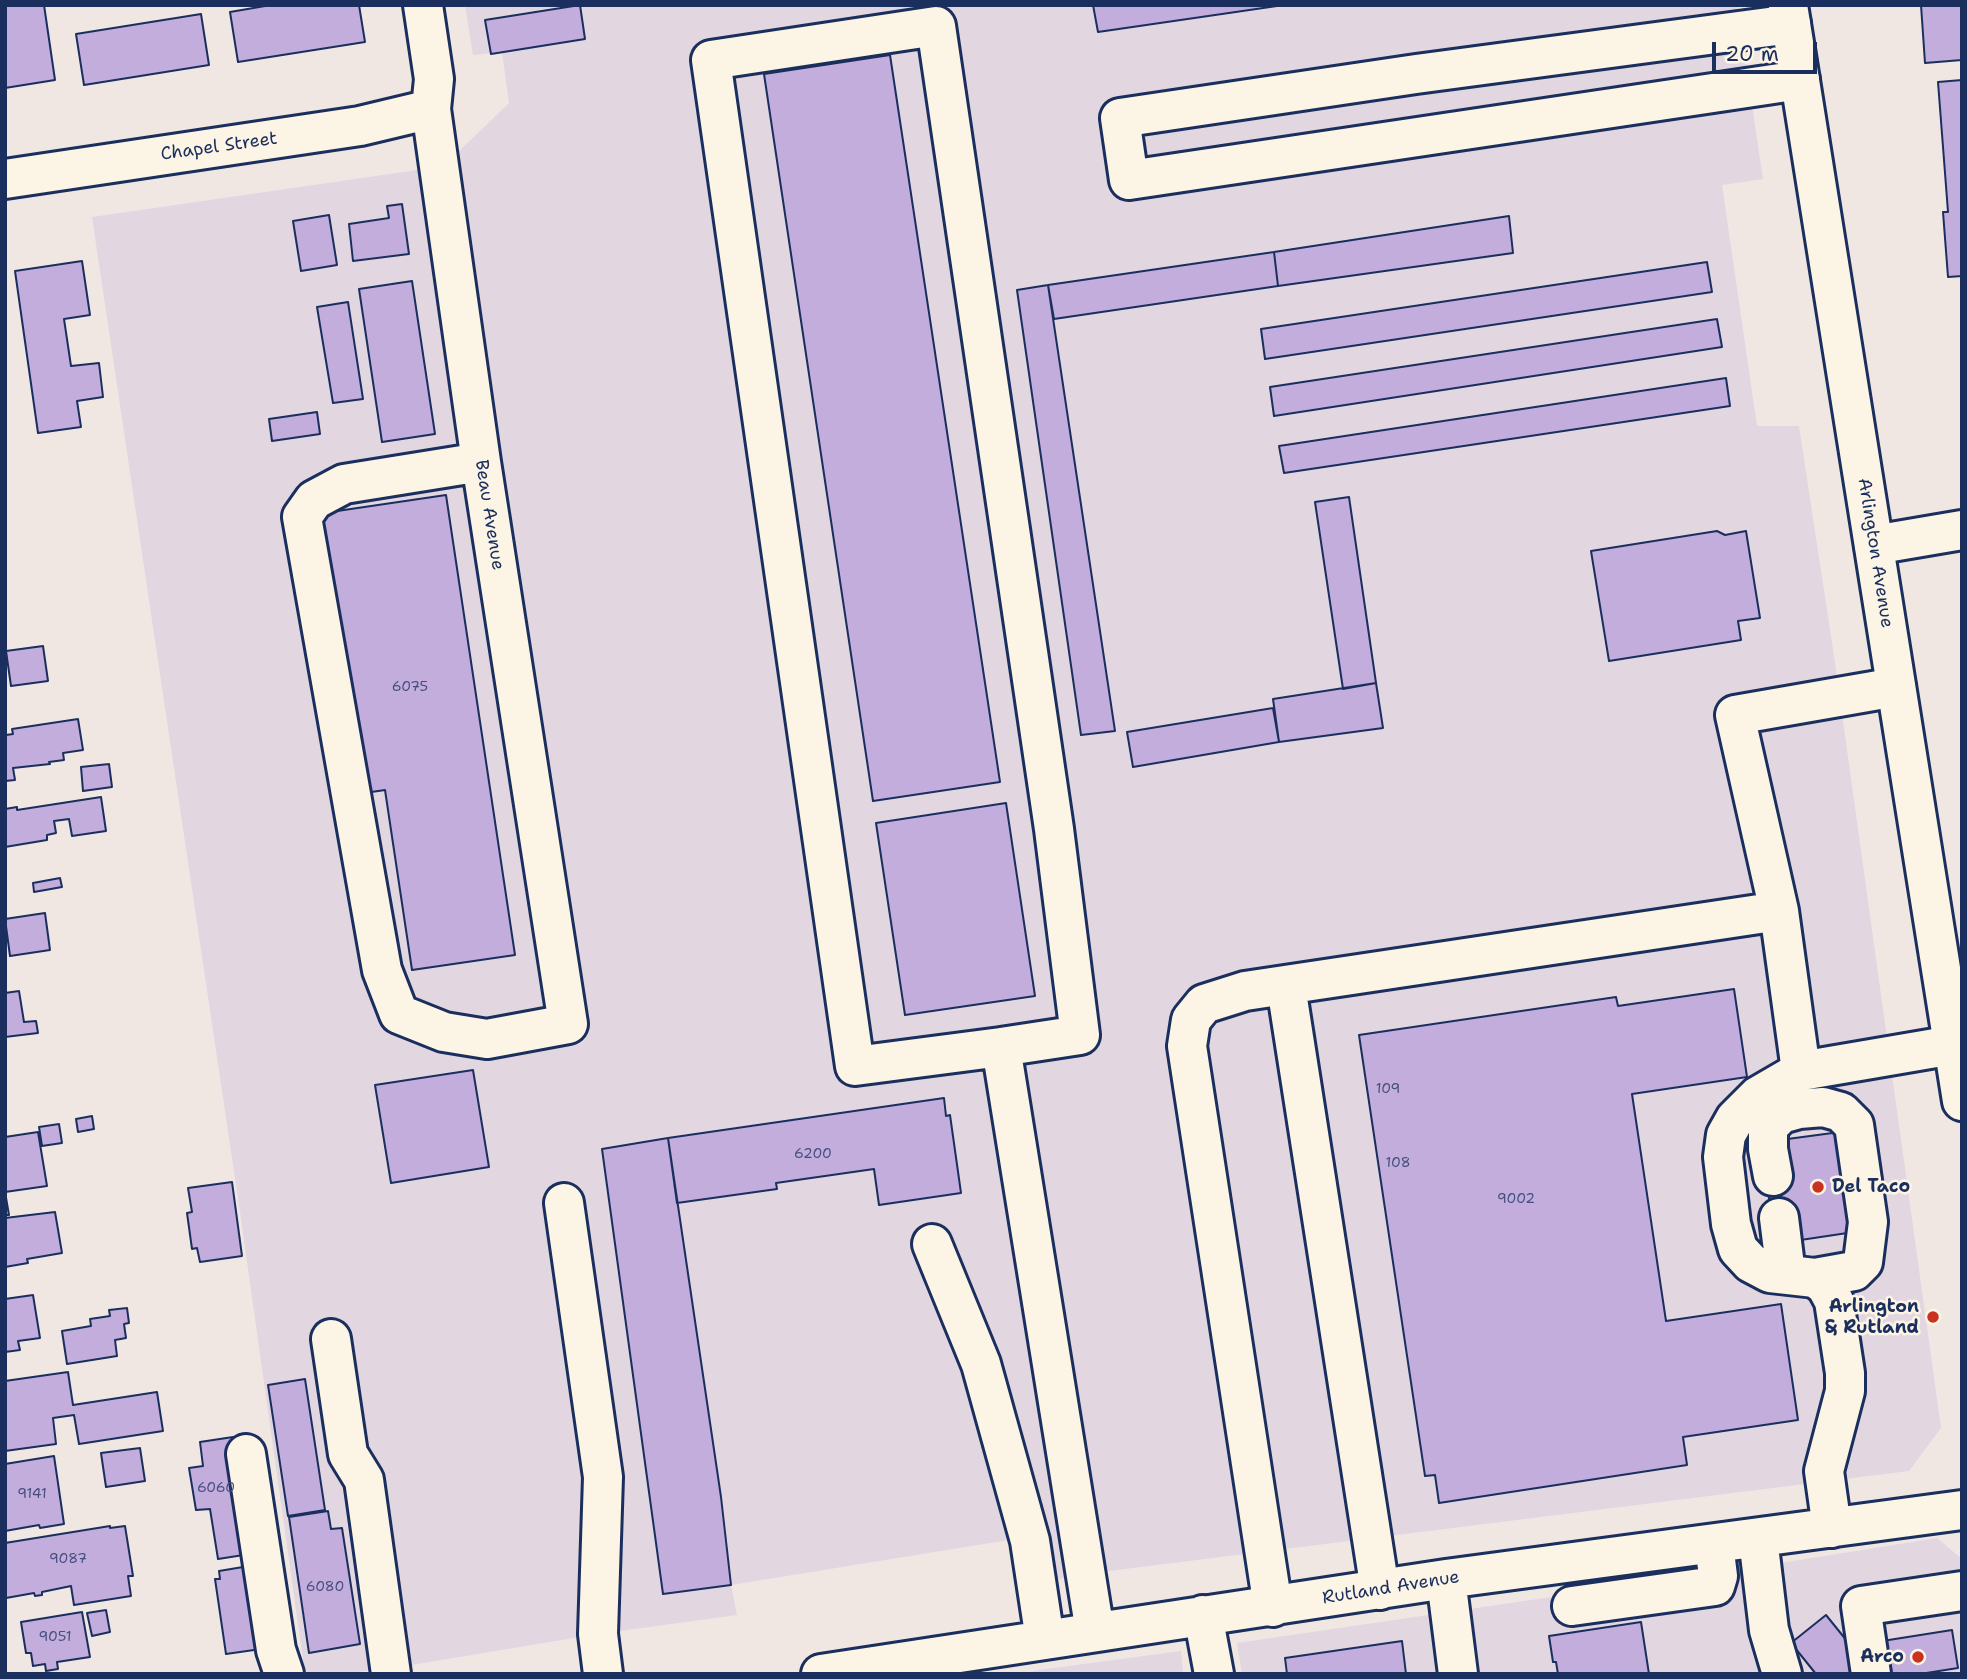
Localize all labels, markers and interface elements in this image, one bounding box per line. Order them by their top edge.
scale bar [1715,28,1820,72]
text: 20 m [1725,40,1779,68]
street label: Chapel Street [159,128,279,166]
street label: Beau Avenue [470,458,508,572]
street label: Arlington Avenue [1852,476,1898,630]
house number: 6075 [392,679,428,695]
house number: 109 [1376,1081,1400,1097]
house number: 6200 [794,1146,832,1162]
house number: 108 [1386,1155,1410,1171]
place label: Del Taco [1832,1176,1910,1198]
marker: Del Taco [1810,1179,1826,1195]
house number: 9002 [1497,1191,1535,1207]
place label: Arlington & Rutland [1825,1296,1919,1338]
marker: Arlington & Rutland [1925,1309,1941,1325]
house number: 6060 [197,1480,235,1496]
house number: 9141 [17,1486,47,1502]
house number: 9087 [49,1551,87,1567]
street label: Rutland Avenue [1321,1566,1461,1610]
house number: 6080 [306,1579,344,1595]
house number: 9051 [38,1629,72,1645]
place label: Arco [1860,1646,1904,1668]
marker: Arco [1910,1649,1926,1665]

